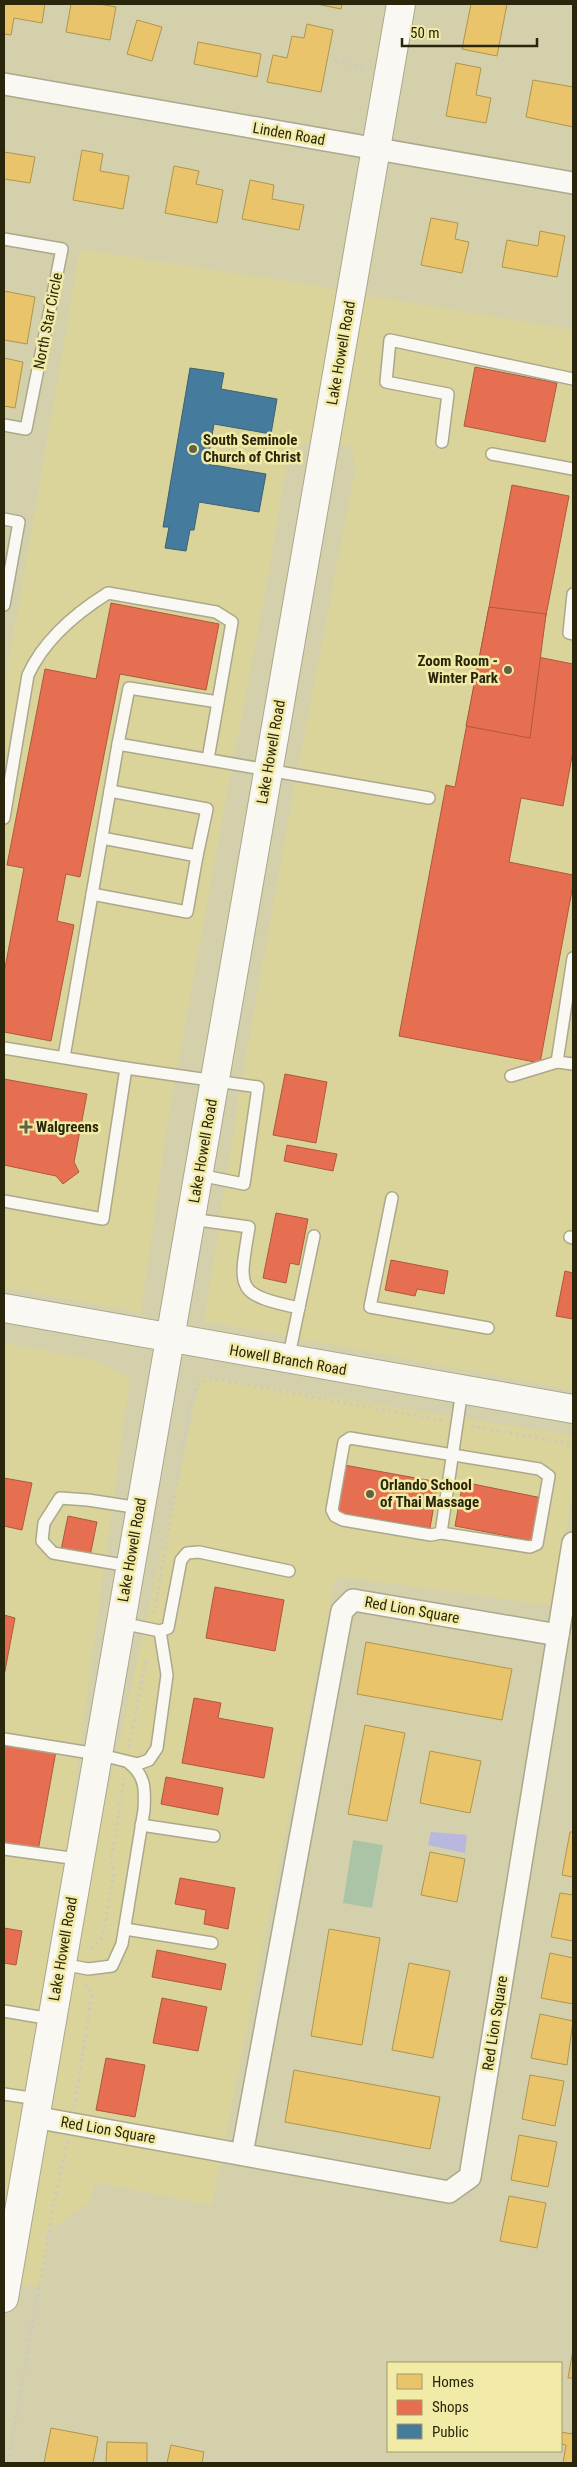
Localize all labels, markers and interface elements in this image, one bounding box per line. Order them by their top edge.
scale bar [402,15,537,47]
text: 50 m [410,24,440,42]
street label: Linden Road [251,119,327,149]
street label: North Star Circle [30,271,66,371]
street label: Lake Howell Road [323,300,359,406]
place label: South Seminole Church of Christ [203,431,301,466]
marker: South Seminole Church of Christ [187,443,199,455]
place label: Zoom Room - Winter Park [417,652,499,687]
marker: Zoom Room - Winter Park [502,664,514,676]
street label: Lake Howell Road [253,699,289,805]
street label: Lake Howell Road [185,1098,221,1204]
place label: Walgreens [36,1118,99,1136]
marker: Walgreens [20,1121,32,1133]
street label: Howell Branch Road [228,1341,348,1379]
place label: Orlando School of Thai Massage [380,1476,479,1511]
marker: Orlando School of Thai Massage [364,1488,376,1500]
street label: Lake Howell Road [114,1497,150,1603]
street label: Red Lion Square [363,1593,461,1627]
street label: Lake Howell Road [45,1896,81,2002]
street label: Red Lion Square [479,1974,511,2072]
street label: Red Lion Square [59,2113,157,2147]
legend [387,2362,562,2452]
text: Homes [432,2373,474,2391]
text: Shops [432,2398,469,2416]
text: Public [432,2423,469,2441]

